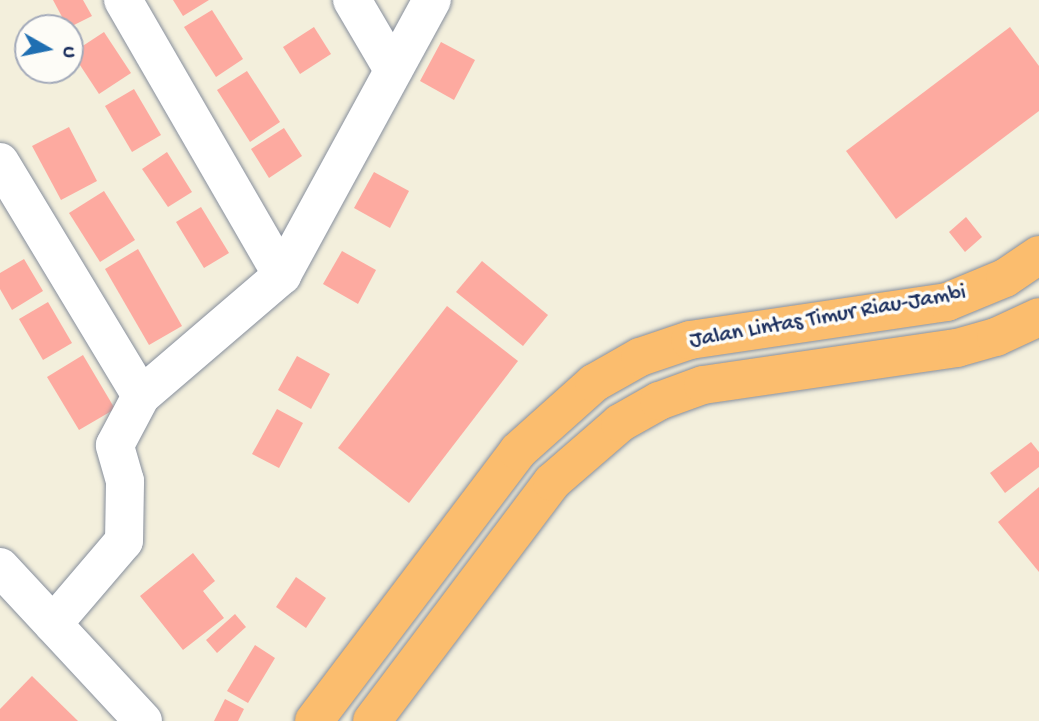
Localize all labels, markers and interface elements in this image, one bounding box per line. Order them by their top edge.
north arrow [14,14,84,84]
text: U [56,45,80,59]
street label: Jalan Lintas Timur Riau-Jambi [688,280,968,356]

